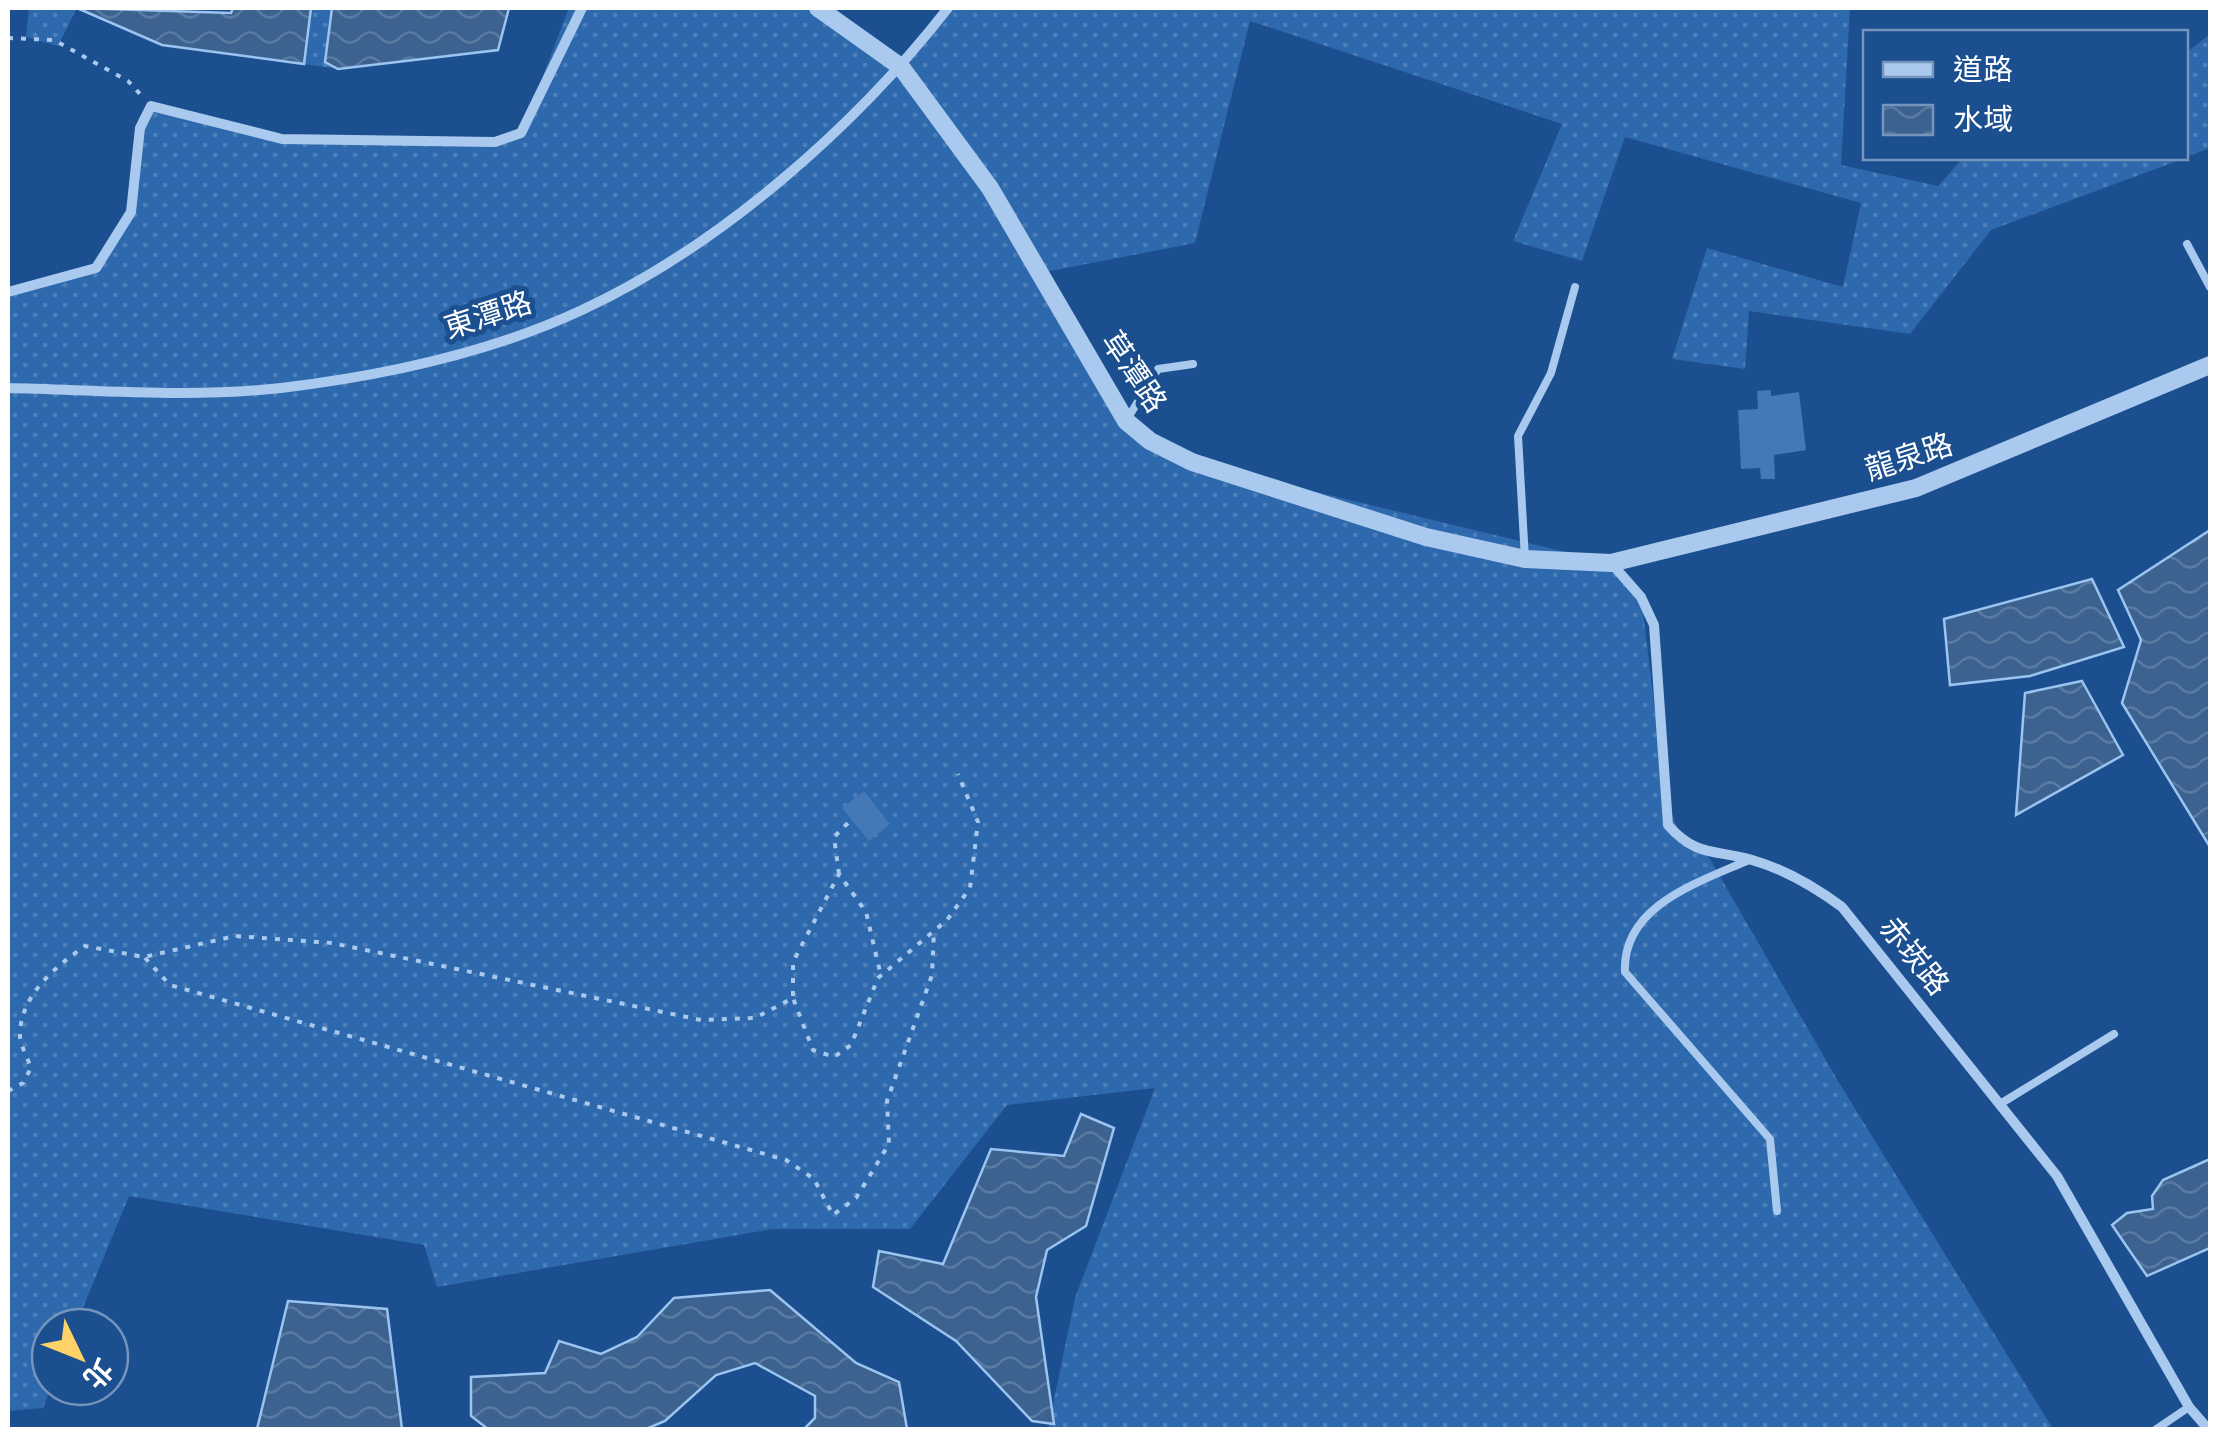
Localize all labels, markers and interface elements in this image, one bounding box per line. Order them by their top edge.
legend [1863,30,2188,160]
text: 道路 [1953,52,2013,88]
text: 水域 [1953,102,2013,138]
street label: 東潭路 [440,284,536,346]
street label: 草潭路 [1094,325,1174,419]
street label: 龍泉路 [1861,426,1957,488]
street label: 赤崁路 [1872,910,1956,1002]
north arrow [30,1307,130,1407]
text: 北 [76,1352,120,1395]

